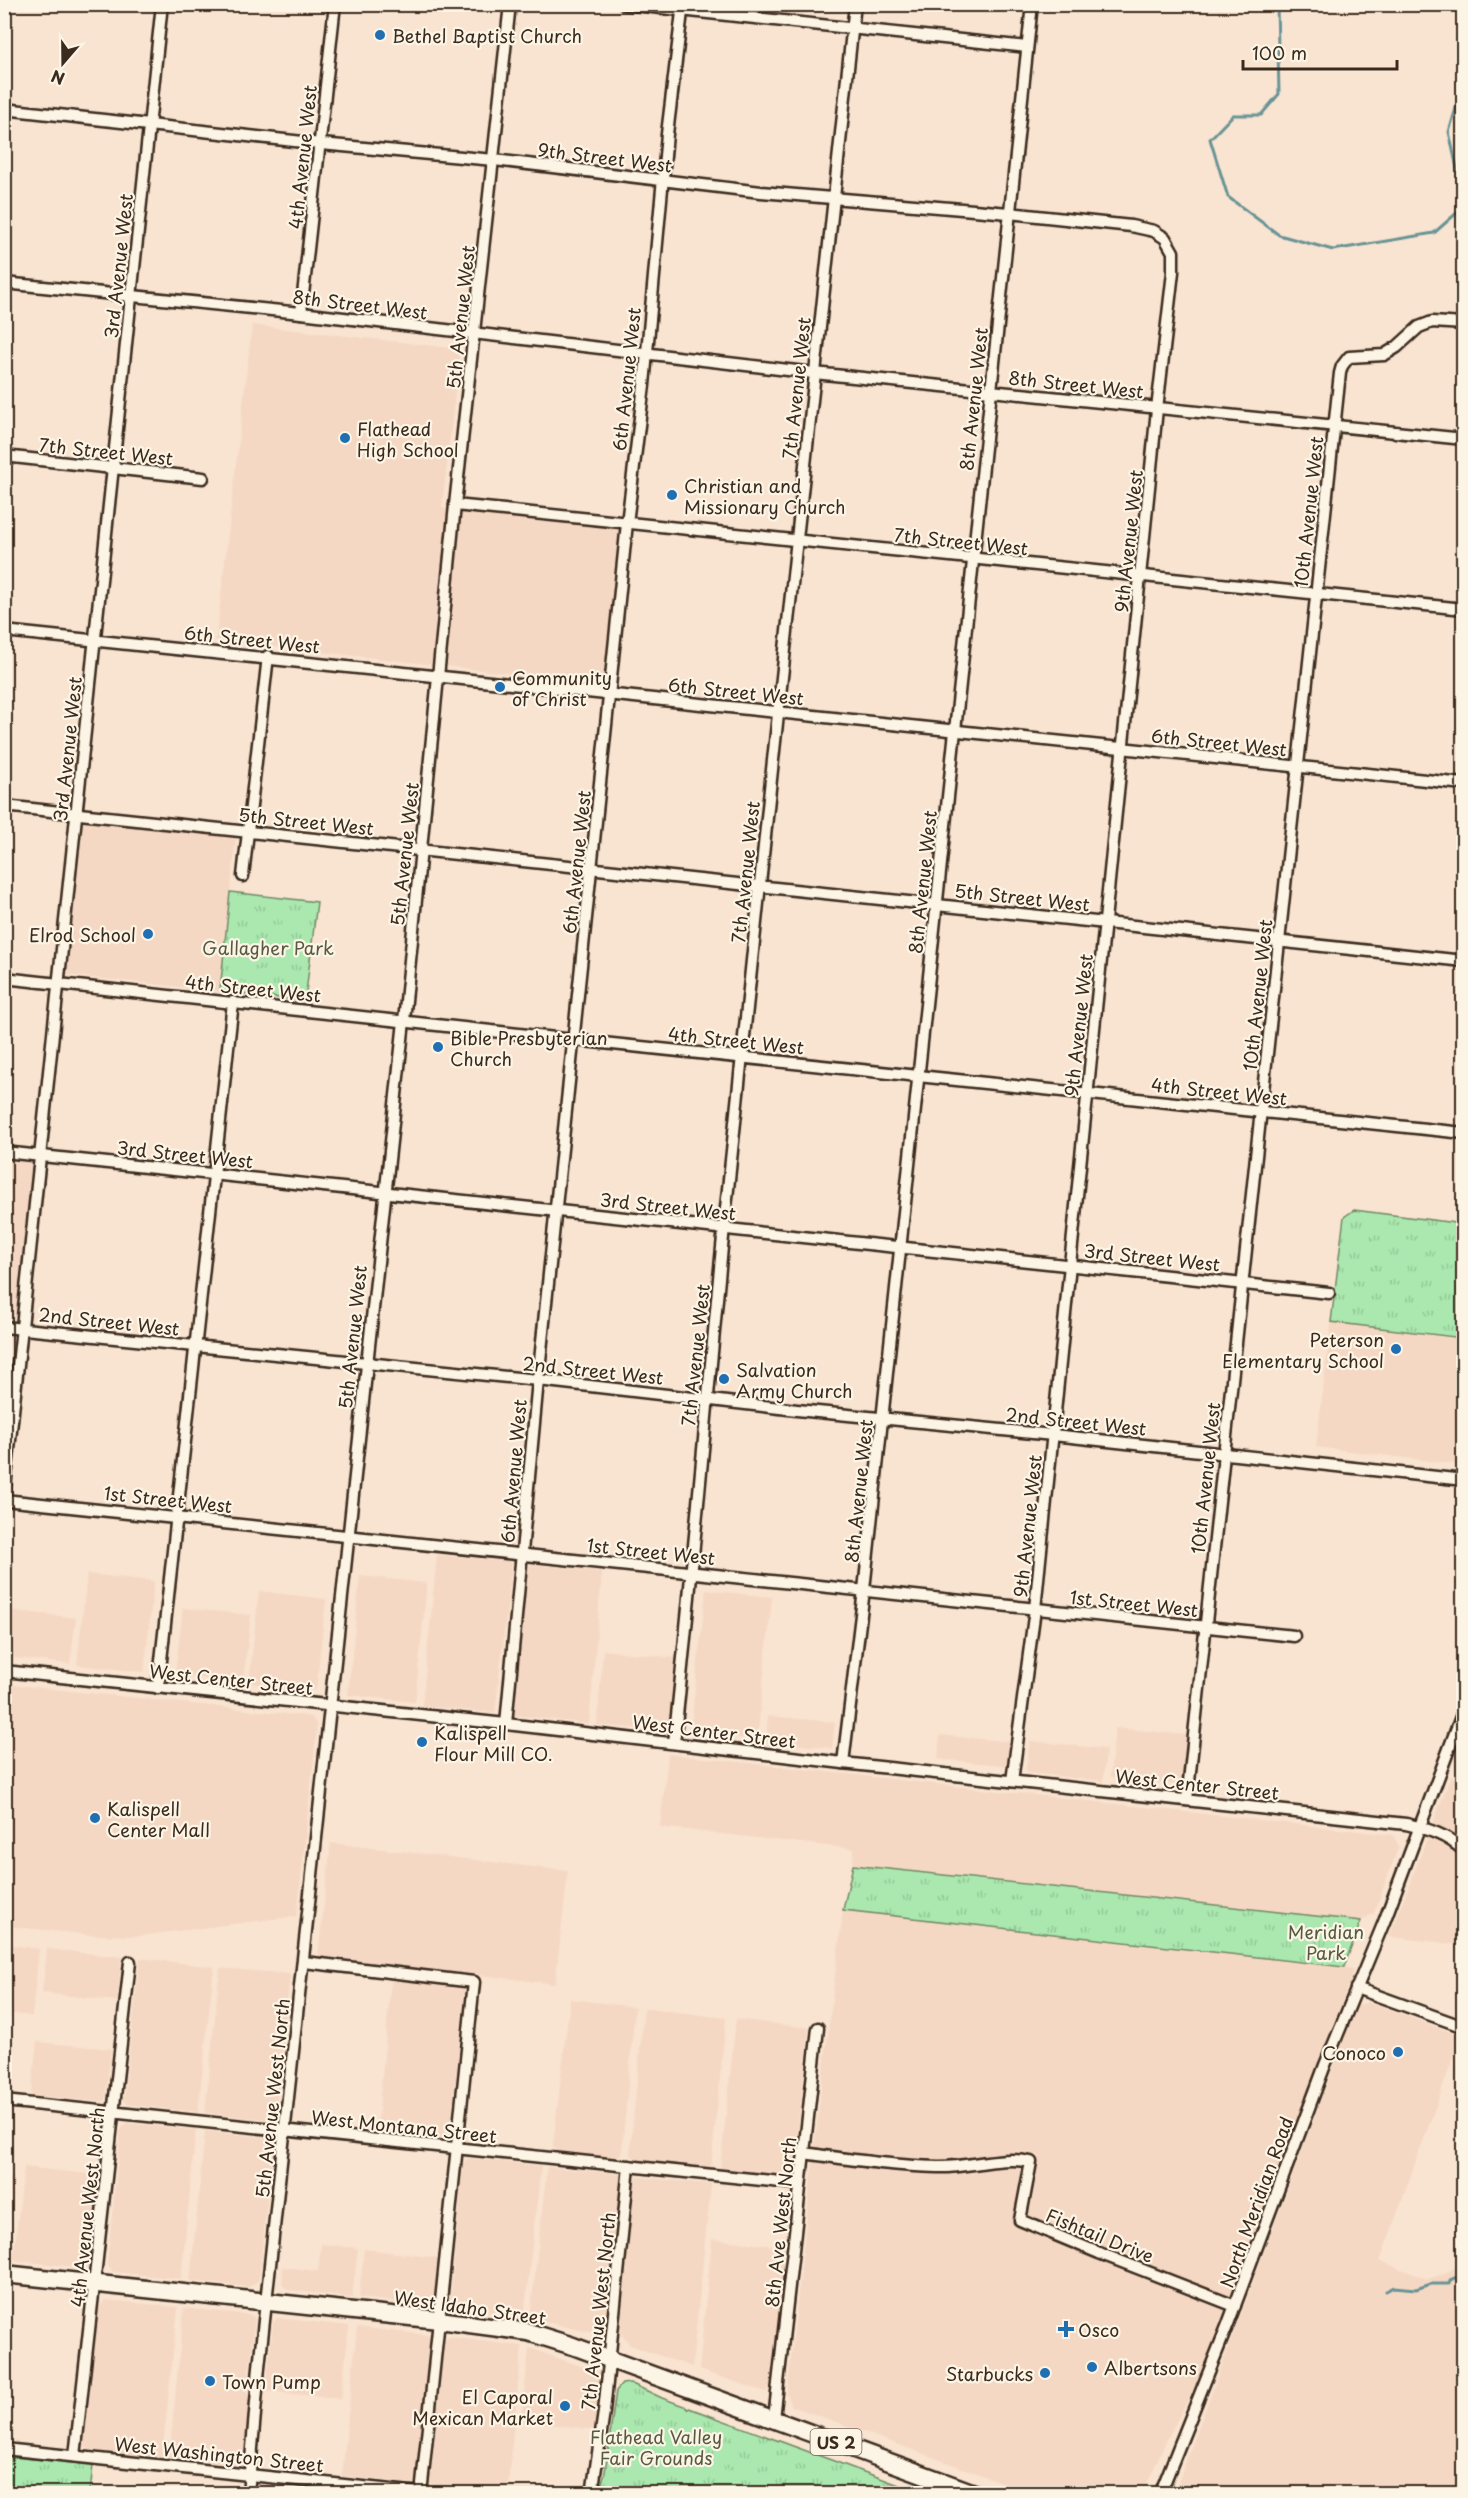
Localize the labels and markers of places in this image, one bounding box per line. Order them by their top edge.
place label: Bethel Baptist Church [392,22,582,49]
marker: Bethel Baptist Church [373,28,387,42]
place label: Flathead High School [357,415,459,463]
marker: Flathead High School [338,431,352,445]
place label: Christian and Missionary Church [684,472,846,520]
marker: Christian and Missionary Church [665,488,679,502]
place label: Community of Christ [512,664,612,712]
marker: Community of Christ [493,680,507,694]
place label: Elrod School [29,921,136,948]
marker: Elrod School [141,927,155,941]
place label: Bible Presbyterian Church [450,1024,608,1072]
marker: Bible Presbyterian Church [431,1040,445,1054]
place label: Peterson Elementary School [1222,1326,1384,1374]
marker: Peterson Elementary School [1389,1342,1403,1356]
place label: Salvation Army Church [736,1356,852,1404]
marker: Salvation Army Church [717,1372,731,1386]
place label: Kalispell Flour Mill CO. [434,1719,553,1767]
marker: Kalispell Flour Mill CO. [415,1735,429,1749]
place label: Kalispell Center Mall [107,1795,210,1843]
marker: Kalispell Center Mall [88,1811,102,1825]
place label: Conoco [1322,2039,1386,2066]
marker: Conoco [1391,2045,1405,2059]
place label: Osco [1078,2316,1119,2343]
marker: Osco [1059,2322,1073,2336]
place label: Albertsons [1104,2354,1197,2381]
place label: Starbucks [946,2360,1033,2387]
marker: Albertsons [1085,2360,1099,2374]
marker: Starbucks [1038,2366,1052,2380]
place label: Town Pump [222,2368,321,2395]
marker: Town Pump [203,2374,217,2388]
place label: El Caporal Mexican Market [412,2383,553,2431]
marker: El Caporal Mexican Market [558,2399,572,2413]

